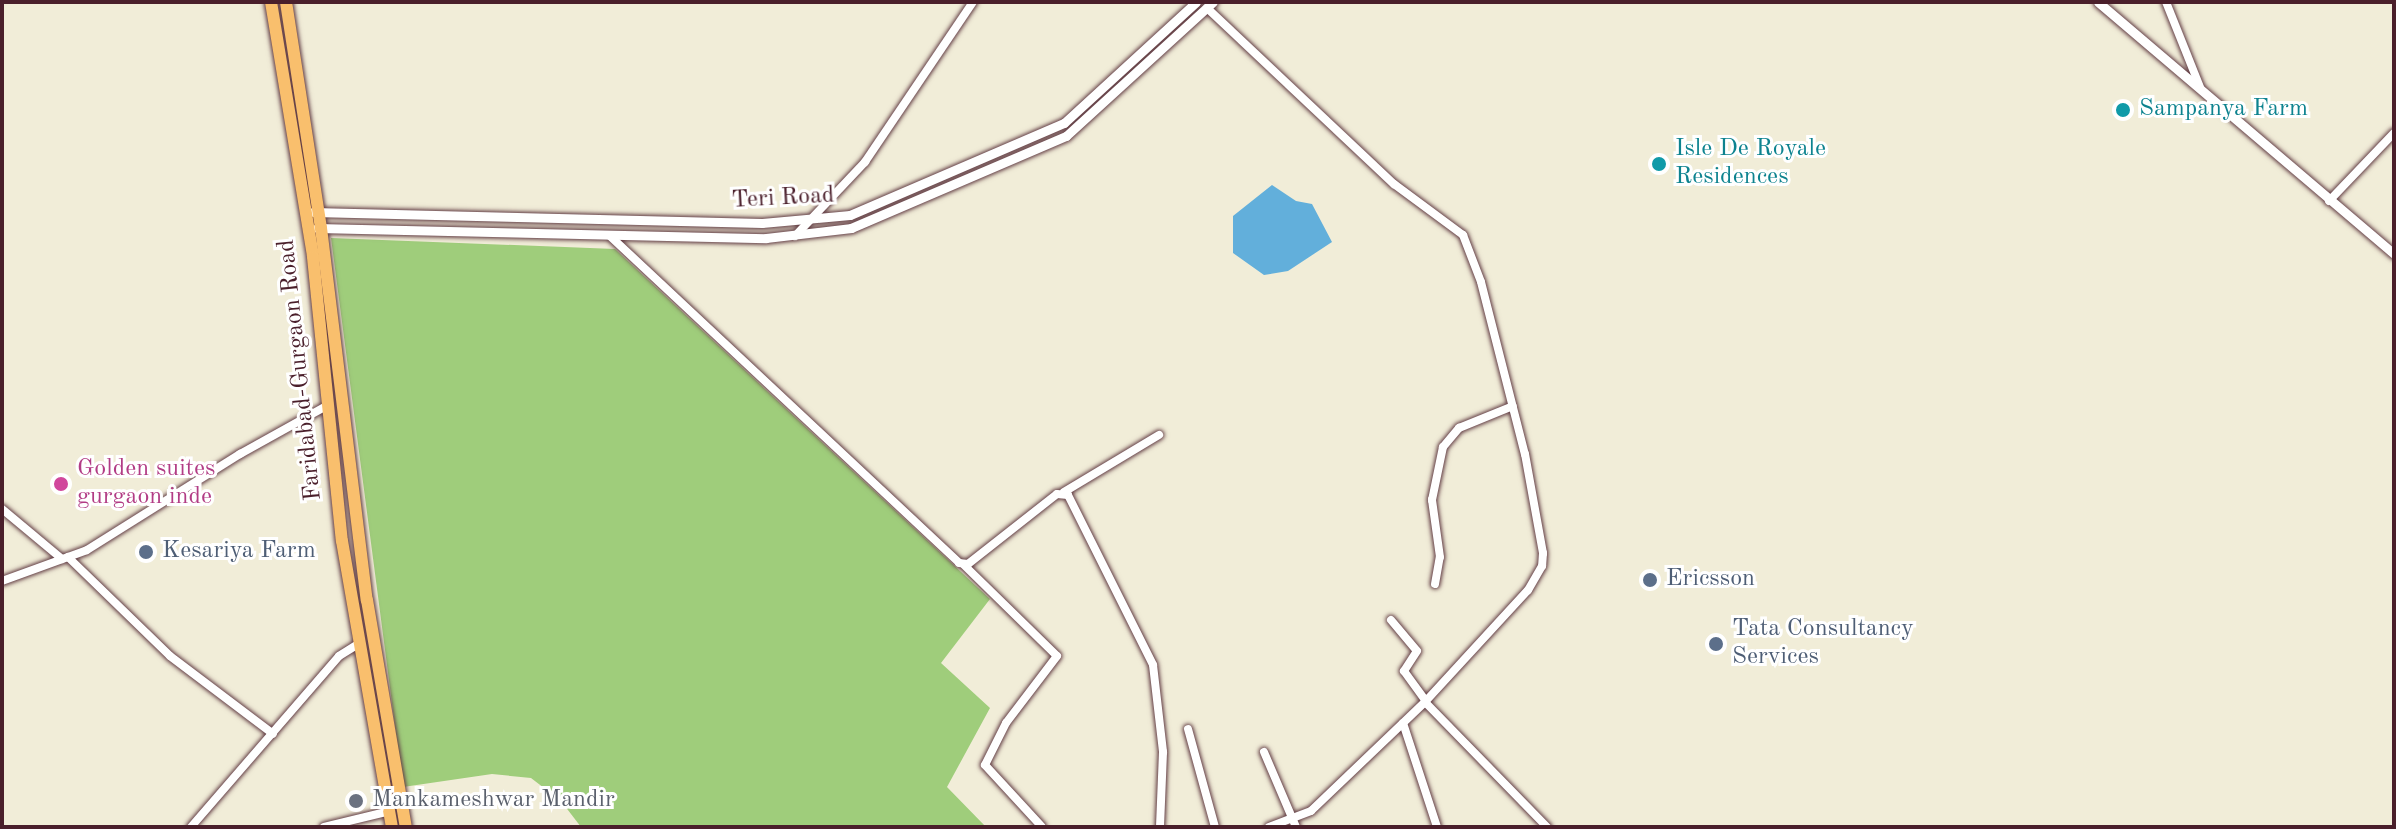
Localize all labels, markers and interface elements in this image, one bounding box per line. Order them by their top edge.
place label: Sampanya Farm [2139,96,2308,124]
marker: Sampanya Farm [2114,101,2132,119]
place label: Isle De Royale Residences [1675,136,1826,192]
marker: Isle De Royale Residences [1650,155,1668,173]
street label: Teri Road [731,182,835,216]
street label: Faridabad-Gurgaon Road [273,238,329,502]
place label: Golden suites gurgaon inde [77,456,215,512]
marker: Golden suites gurgaon inde [52,475,70,493]
place label: Kesariya Farm [162,538,316,566]
marker: Kesariya Farm [137,543,155,561]
place label: Ericsson [1666,566,1755,594]
marker: Ericsson [1641,571,1659,589]
place label: Tata Consultancy Services [1732,616,1914,672]
marker: Tata Consultancy Services [1707,635,1725,653]
place label: Mankameshwar Mandir [372,787,615,815]
marker: Mankameshwar Mandir [347,792,365,810]

